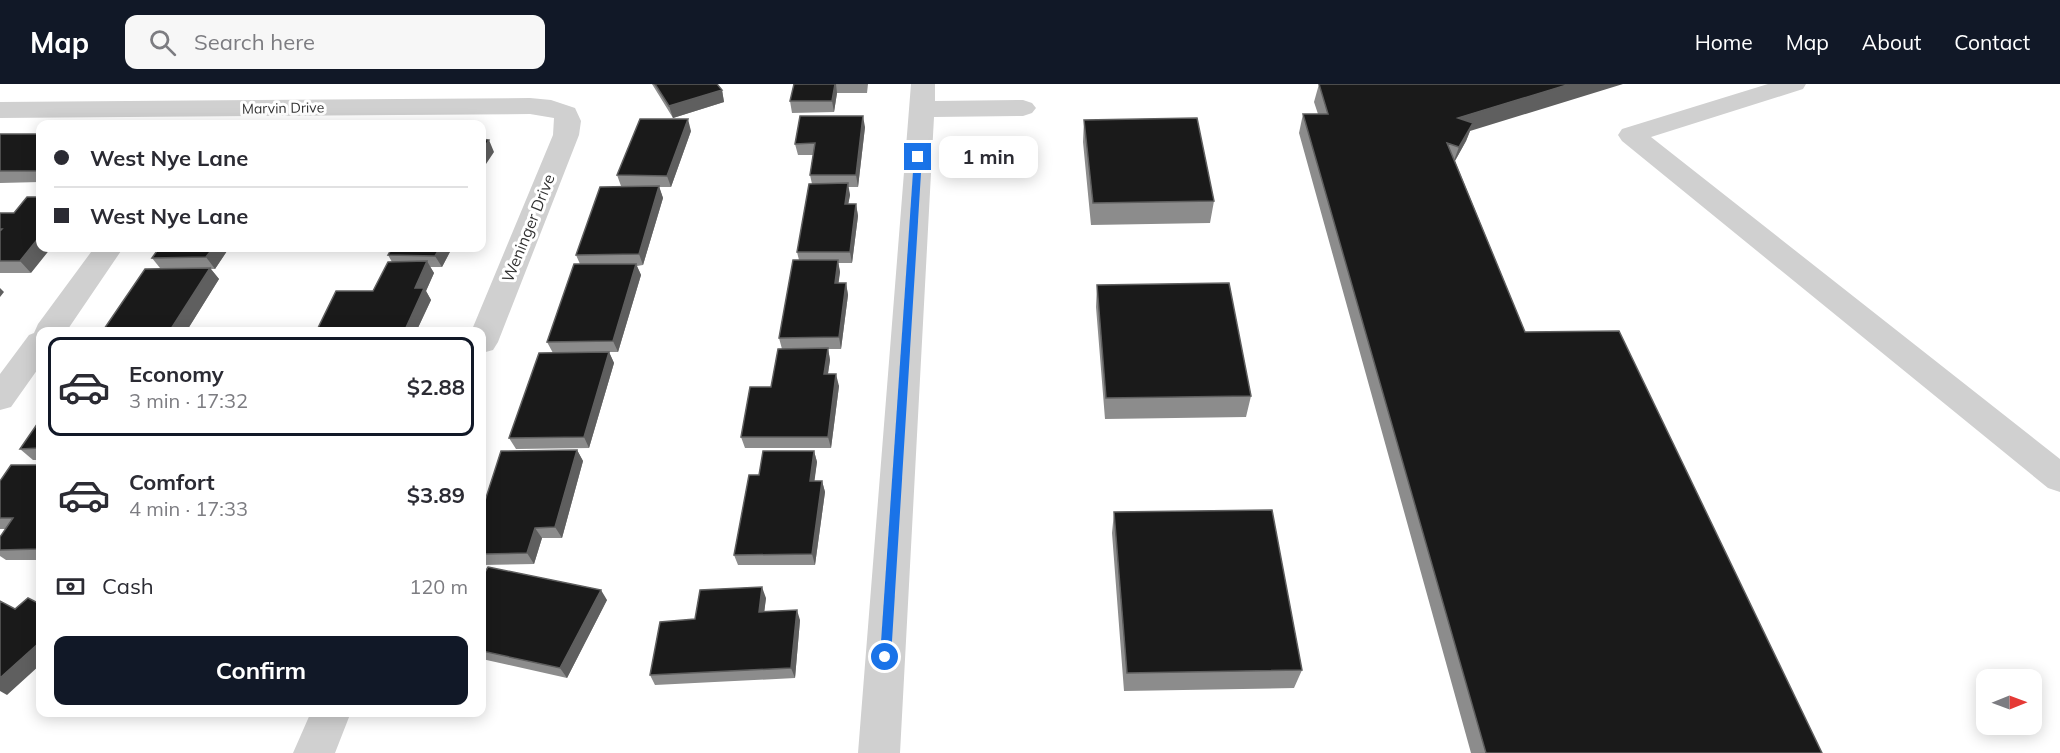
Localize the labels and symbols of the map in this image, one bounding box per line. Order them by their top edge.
street label: Marvin Drive [242,98,324,118]
callout: 1 min [939,136,1038,178]
route end [904,143,931,170]
street label: Weninger Drive [497,171,559,285]
route start [871,643,898,670]
north arrow [1976,669,2042,735]

